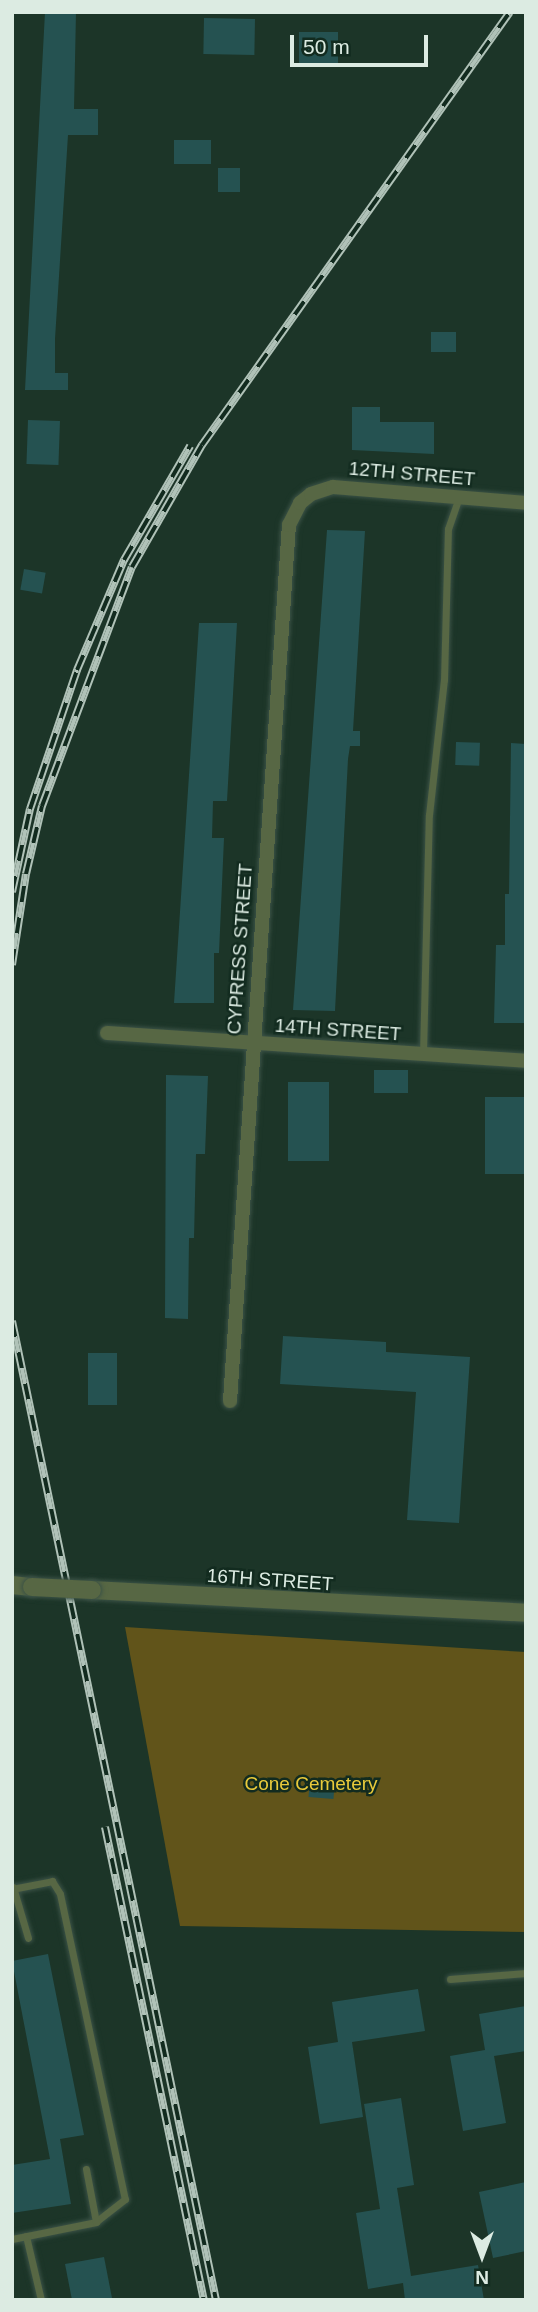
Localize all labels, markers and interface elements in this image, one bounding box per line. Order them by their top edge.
scale bar [293,21,431,65]
text: 50 m [303,35,350,58]
street label: 12TH STREET [348,457,476,491]
street label: CYPRESS STREET [223,863,257,1035]
street label: 14TH STREET [274,1014,402,1046]
street label: 16TH STREET [206,1564,334,1596]
park label: Cone Cemetery [244,1773,378,1795]
north arrow [447,2221,517,2291]
text: N [475,2267,489,2288]

